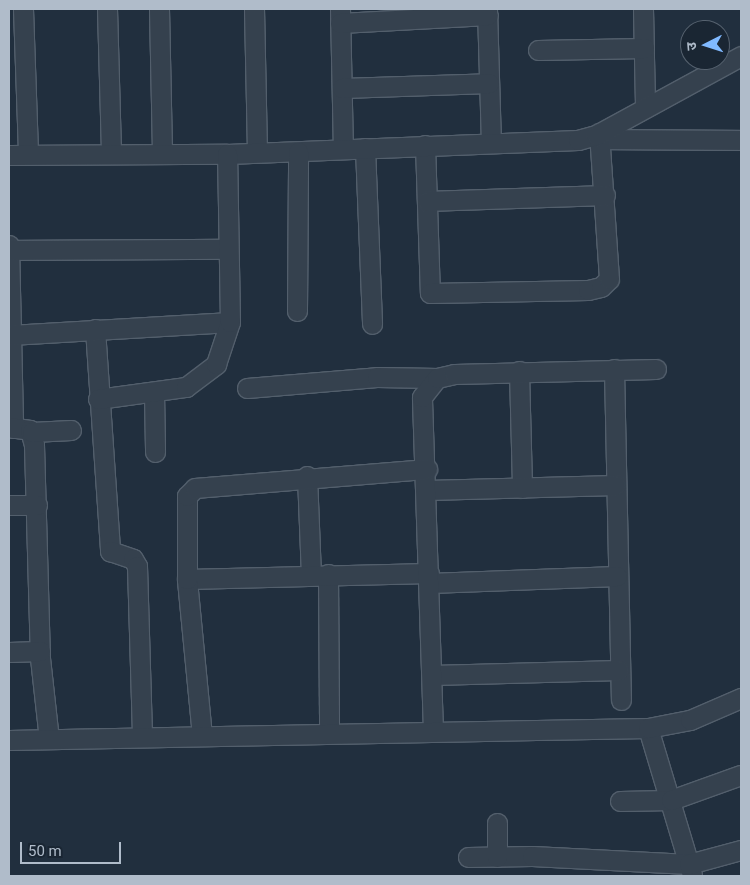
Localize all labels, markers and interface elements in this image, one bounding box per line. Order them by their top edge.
north arrow [680,20,730,70]
text: उ [683,41,699,51]
scale bar [22,832,124,864]
text: 50 m [28,842,62,860]

